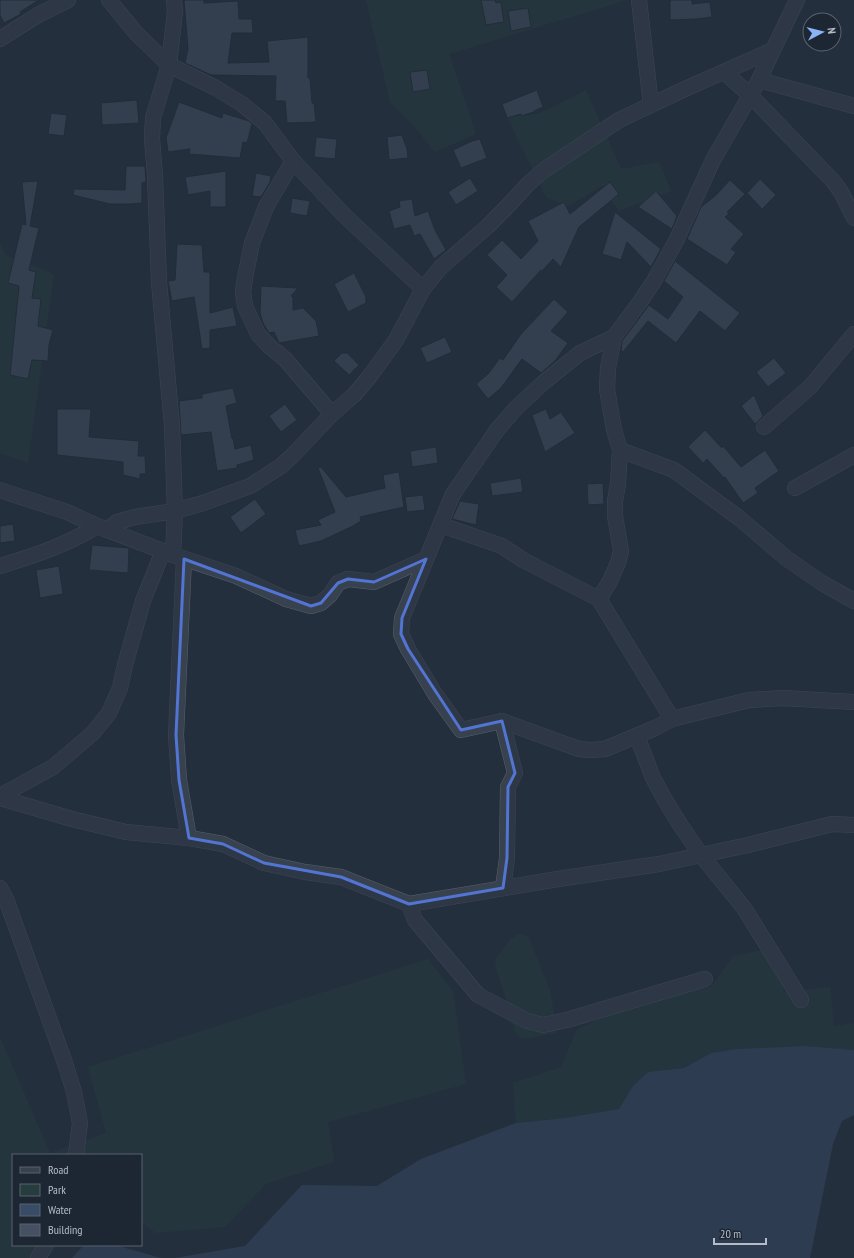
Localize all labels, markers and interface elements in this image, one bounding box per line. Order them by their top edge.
north arrow [802,12,842,52]
text: N [825,27,839,35]
legend [12,1154,142,1246]
text: Road [48,1162,68,1177]
text: Park [48,1182,66,1197]
text: Water [48,1202,73,1217]
scale bar [714,1220,766,1246]
text: Building [48,1222,83,1237]
text: 20 m [720,1226,741,1241]

